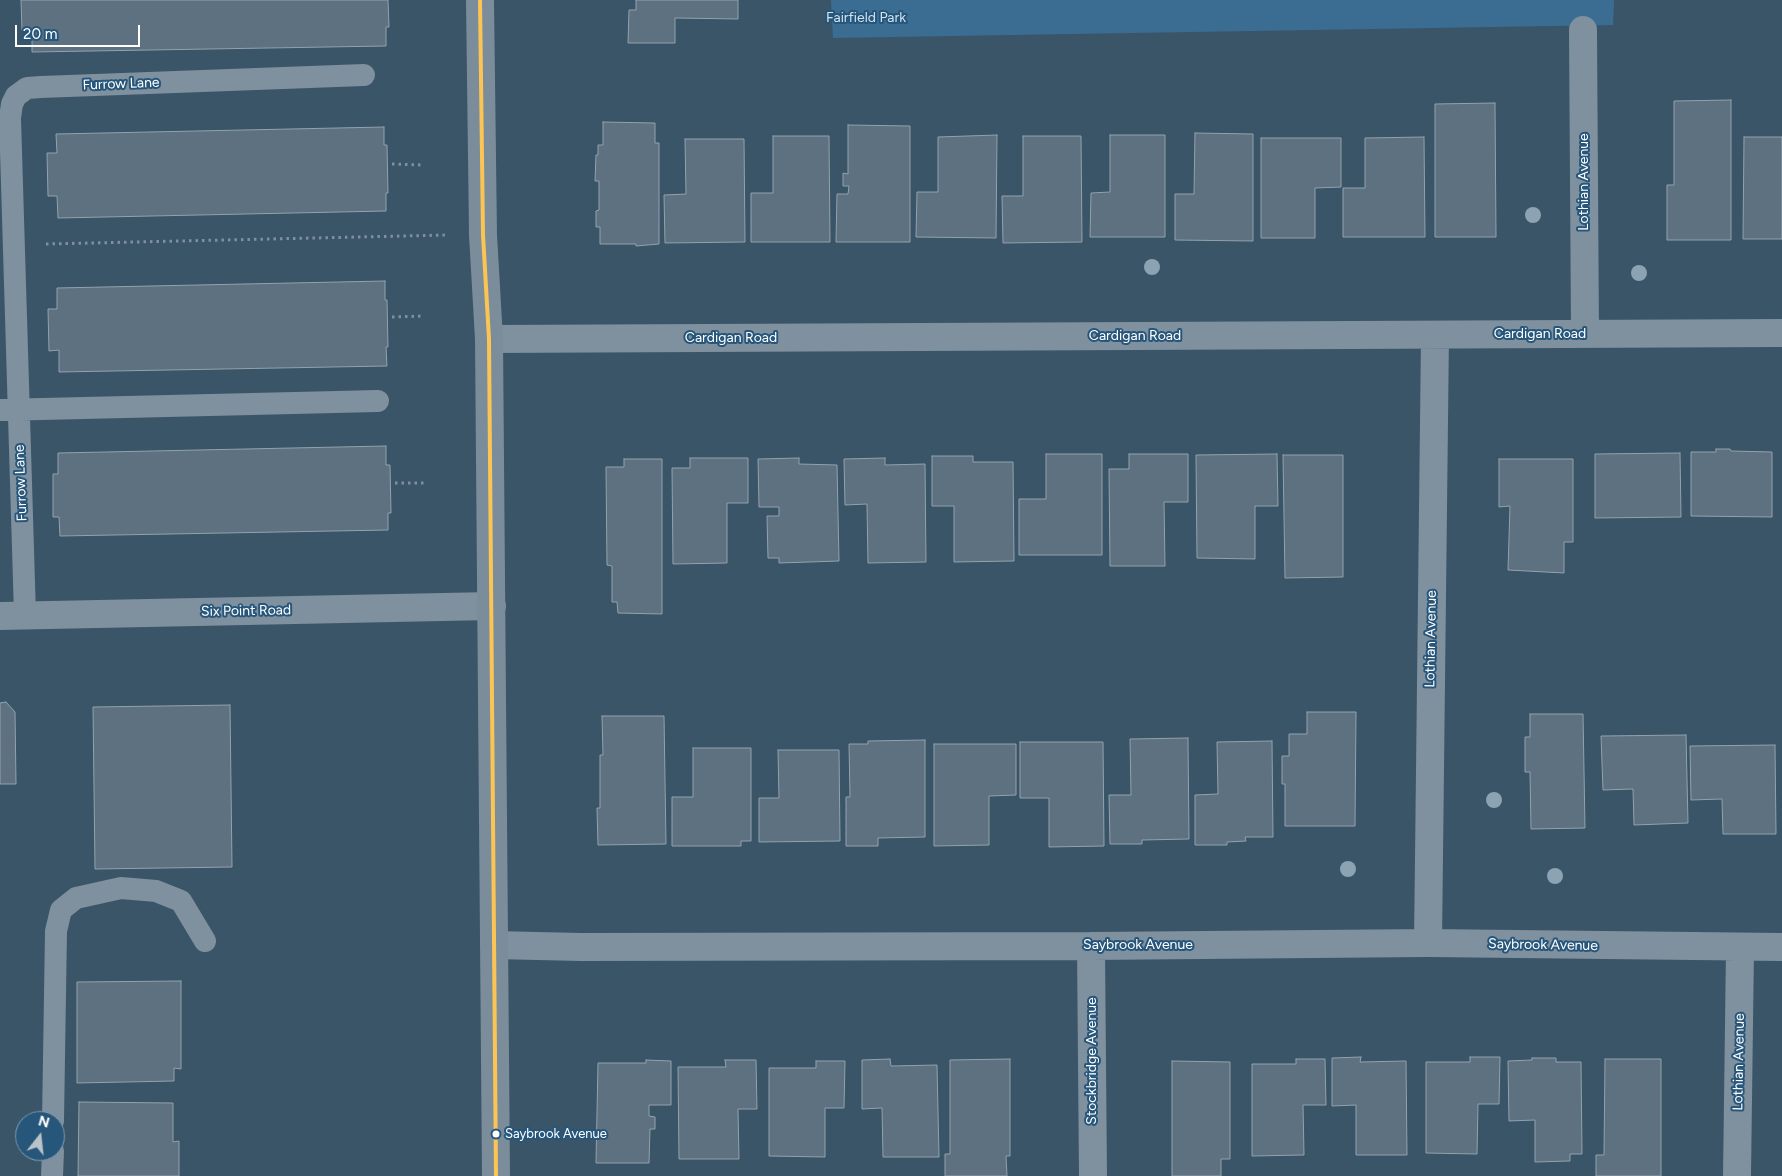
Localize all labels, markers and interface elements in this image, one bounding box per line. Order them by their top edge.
park label: Fairfield Park [826,10,906,26]
scale bar [18,15,142,47]
text: 20 m [23,25,57,43]
street label: Furrow Lane [82,74,160,94]
street label: Lothian Avenue [1576,133,1592,231]
street label: Cardigan Road [1494,326,1586,342]
street label: Cardigan Road [1089,328,1181,344]
street label: Cardigan Road [685,330,777,346]
street label: Furrow Lane [11,444,31,522]
street label: Lothian Avenue [1422,590,1440,688]
street label: Six Point Road [201,602,291,620]
street label: Saybrook Avenue [1488,936,1598,954]
street label: Saybrook Avenue [1083,937,1193,953]
street label: Stockbridge Avenue [1084,997,1100,1125]
street label: Lothian Avenue [1730,1013,1748,1111]
north arrow [15,1111,65,1161]
text: N [36,1112,52,1132]
place label: Saybrook Avenue [505,1126,607,1142]
marker: Saybrook Avenue [491,1129,501,1139]

